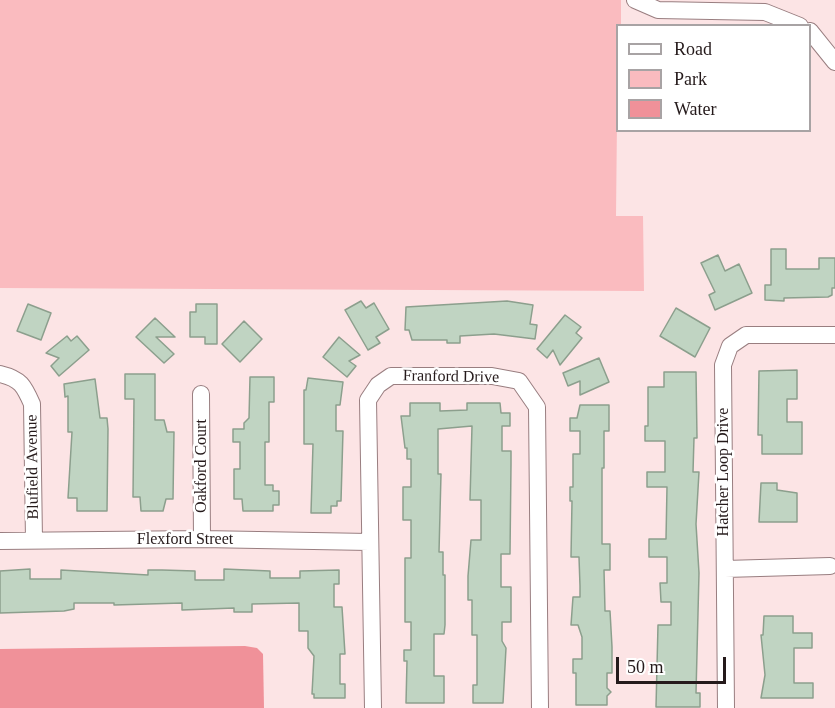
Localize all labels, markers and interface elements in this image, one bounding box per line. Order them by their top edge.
legend [616,24,811,132]
text: Road [674,39,712,59]
text: Park [674,69,707,89]
text: Water [674,99,717,119]
street label: Franford Drive [403,367,499,387]
street label: Hatcher Loop Drive [714,408,734,536]
street label: Blufield Avenue [22,414,44,520]
street label: Oakford Court [192,419,212,513]
street label: Flexford Street [137,530,233,550]
scale bar [619,645,728,683]
text: 50 m [627,657,664,677]

